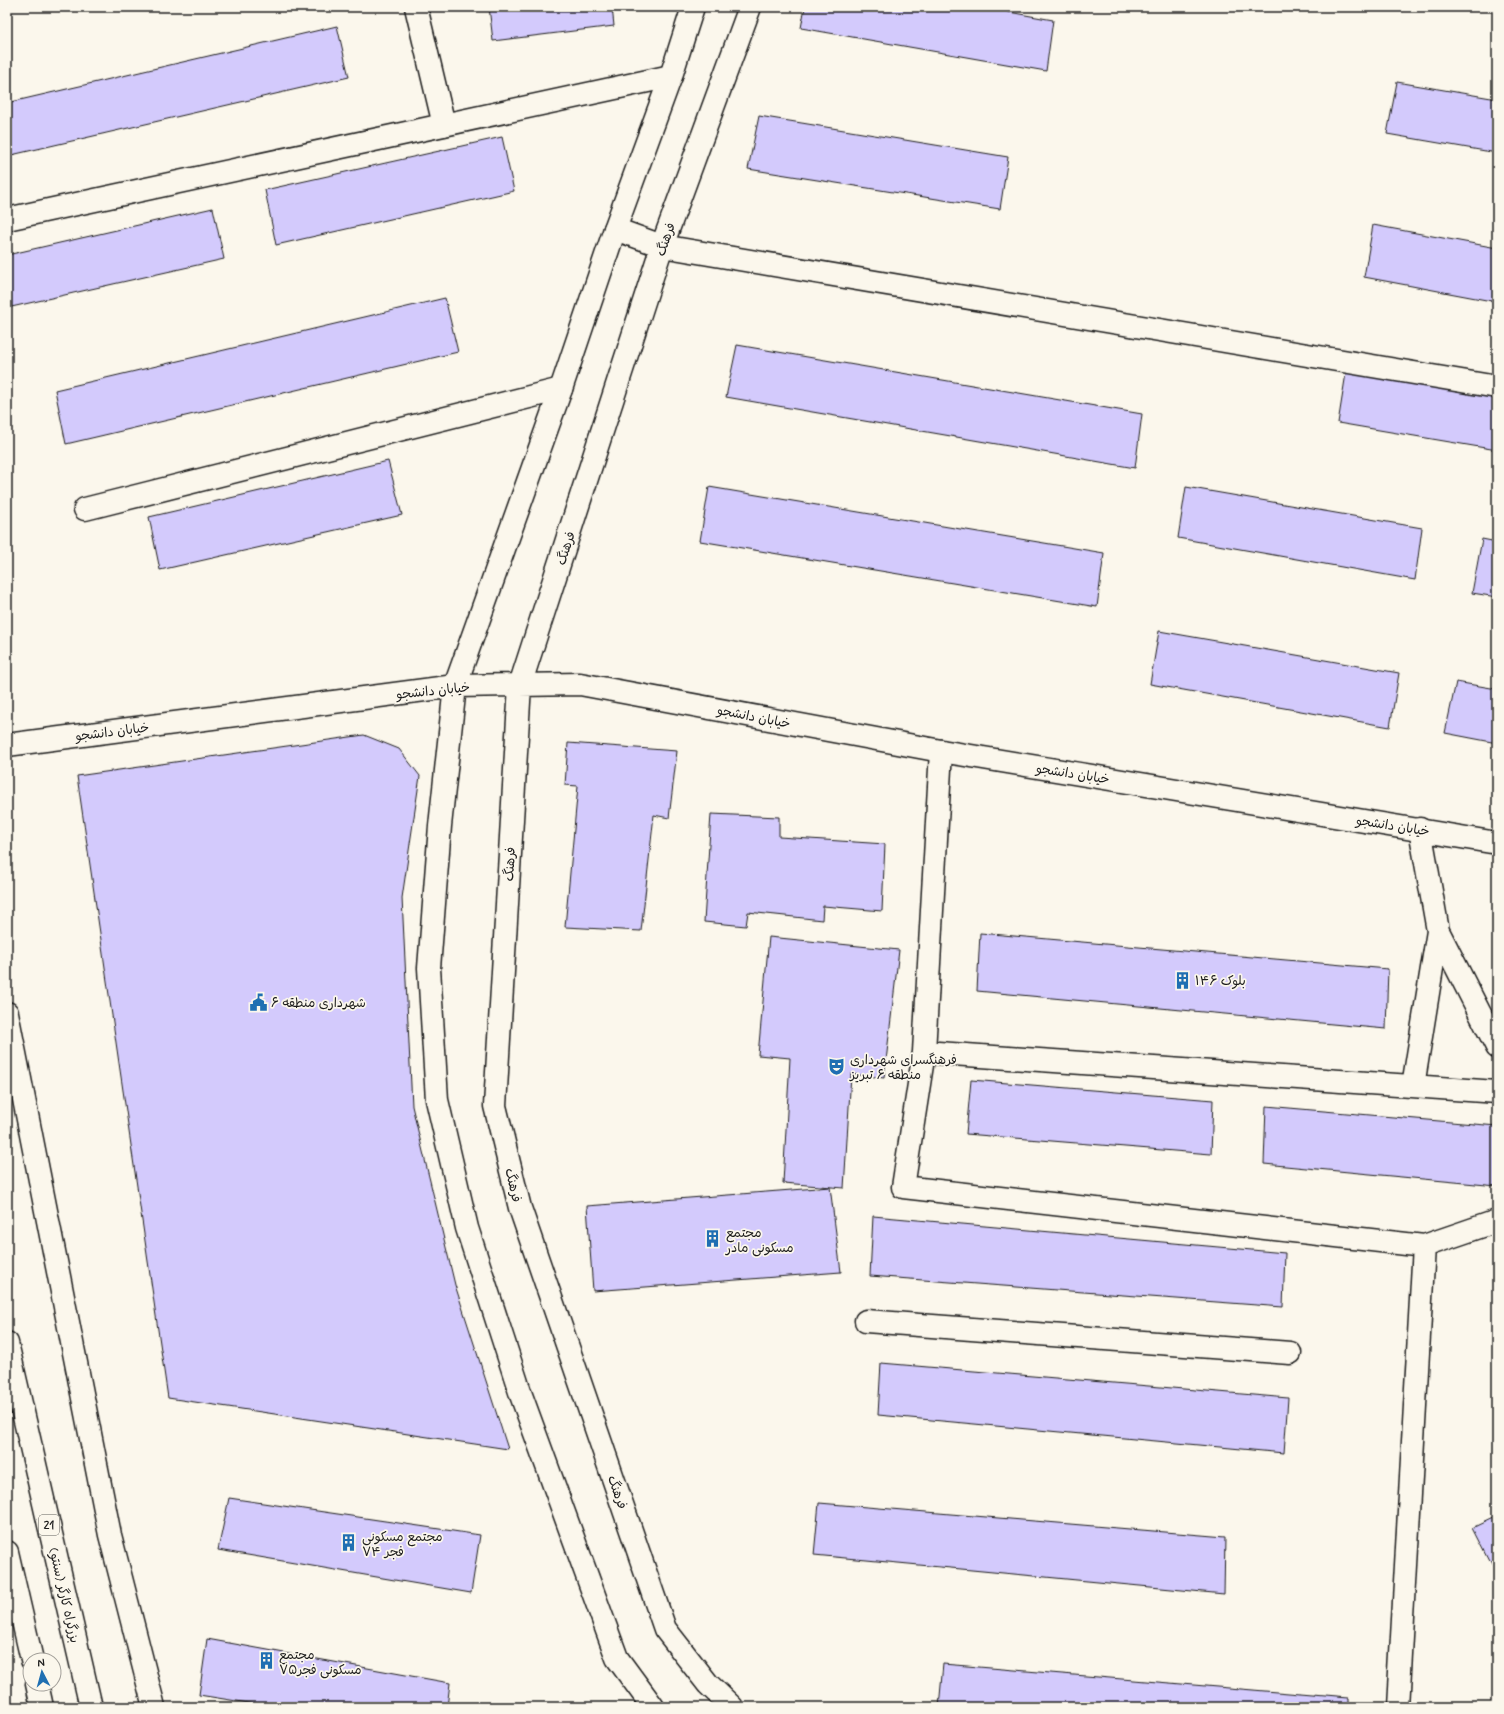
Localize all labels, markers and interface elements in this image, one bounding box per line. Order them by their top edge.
street label: فرهنگ [653,220,680,259]
street label: فرهنگ [553,529,580,568]
street label: خیابان دانشجو [394,679,471,704]
street label: خیابان دانشجو [715,702,792,733]
street label: خیابان دانشجو [73,720,150,746]
street label: خیابان دانشجو [1034,760,1111,789]
street label: خیابان دانشجو [1354,812,1431,841]
street label: فرهنگ [501,846,520,882]
building icon: بلوک ۱۴۶ [1172,970,1192,990]
place label: بلوک ۱۴۶ [1195,973,1246,990]
public building icon: شهرداری منطقه ۶ [248,992,268,1012]
place label: شهرداری منطقه ۶ [271,995,366,1012]
place label: فرهنگسرای شهرداری منطقه ۶ تبریز [849,1052,957,1084]
theatre icon: فرهنگسرای شهرداری منطقه ۶ تبریز [827,1056,847,1076]
street label: فرهنگ [500,1167,525,1204]
place label: مجتمع مسکونی مادر [725,1225,794,1257]
building icon: مجتمع مسکونی مادر [703,1229,723,1249]
street label: فرهنگ [603,1473,630,1512]
road number: 21 [39,1515,59,1535]
place label: مجتمع مسکونی فجر ۷۴ [362,1529,443,1561]
building icon: مجتمع مسکونی فجر ۷۴ [339,1533,359,1553]
street label: بزرگراه کارگر (سنتو) [44,1546,83,1645]
place label: مجتمع مسکونی فجر۷۵ [279,1647,362,1679]
building icon: مجتمع مسکونی فجر۷۵ [256,1651,276,1671]
north arrow [22,1652,62,1692]
text: N [37,1656,45,1670]

